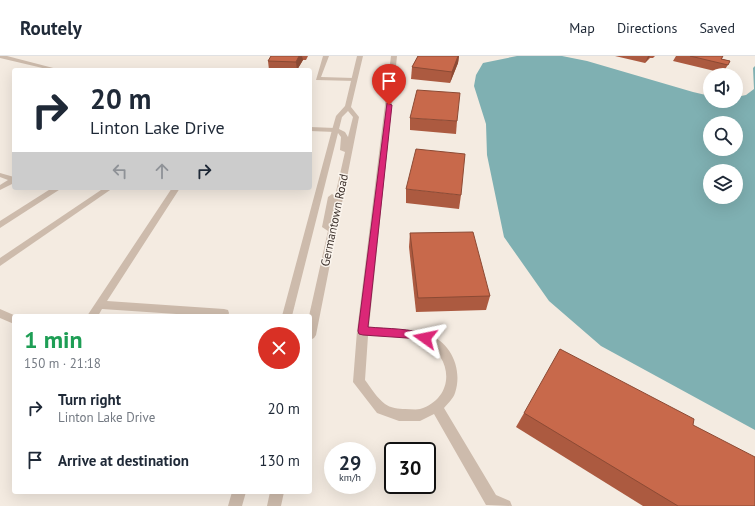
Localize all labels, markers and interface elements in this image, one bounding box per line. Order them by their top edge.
text: Routely [20,16,82,40]
text: Map [569,19,595,37]
text: Directions [617,19,677,37]
text: Saved [699,19,735,37]
pin [372,64,406,105]
map controls [703,68,743,204]
button: sound [703,68,743,108]
icon: arrive [378,70,400,92]
text: 20 m [90,80,151,117]
icon: right [24,84,76,136]
text: Linton Lake Drive [90,116,225,139]
button: search [703,116,743,156]
icon: left [109,160,131,182]
icon: ahead [151,160,173,182]
icon: right [193,160,215,182]
button: layers [703,164,743,204]
street label: Germantown Road [317,172,351,268]
position arrow [404,317,446,359]
text: 1 min [24,324,83,355]
button: close [258,327,300,369]
text: 150 m · 21:18 [24,355,101,372]
text: Turn right [58,390,121,409]
icon: right [24,397,46,419]
text: 20 m [267,399,300,418]
text: Linton Lake Drive [58,409,155,426]
speed limit sign: 30 [384,442,436,494]
icon: arrive [24,449,46,471]
text: 29 [339,450,361,476]
text: Arrive at destination [58,451,189,470]
text: 130 m [259,451,300,470]
text: km/h [339,471,361,484]

